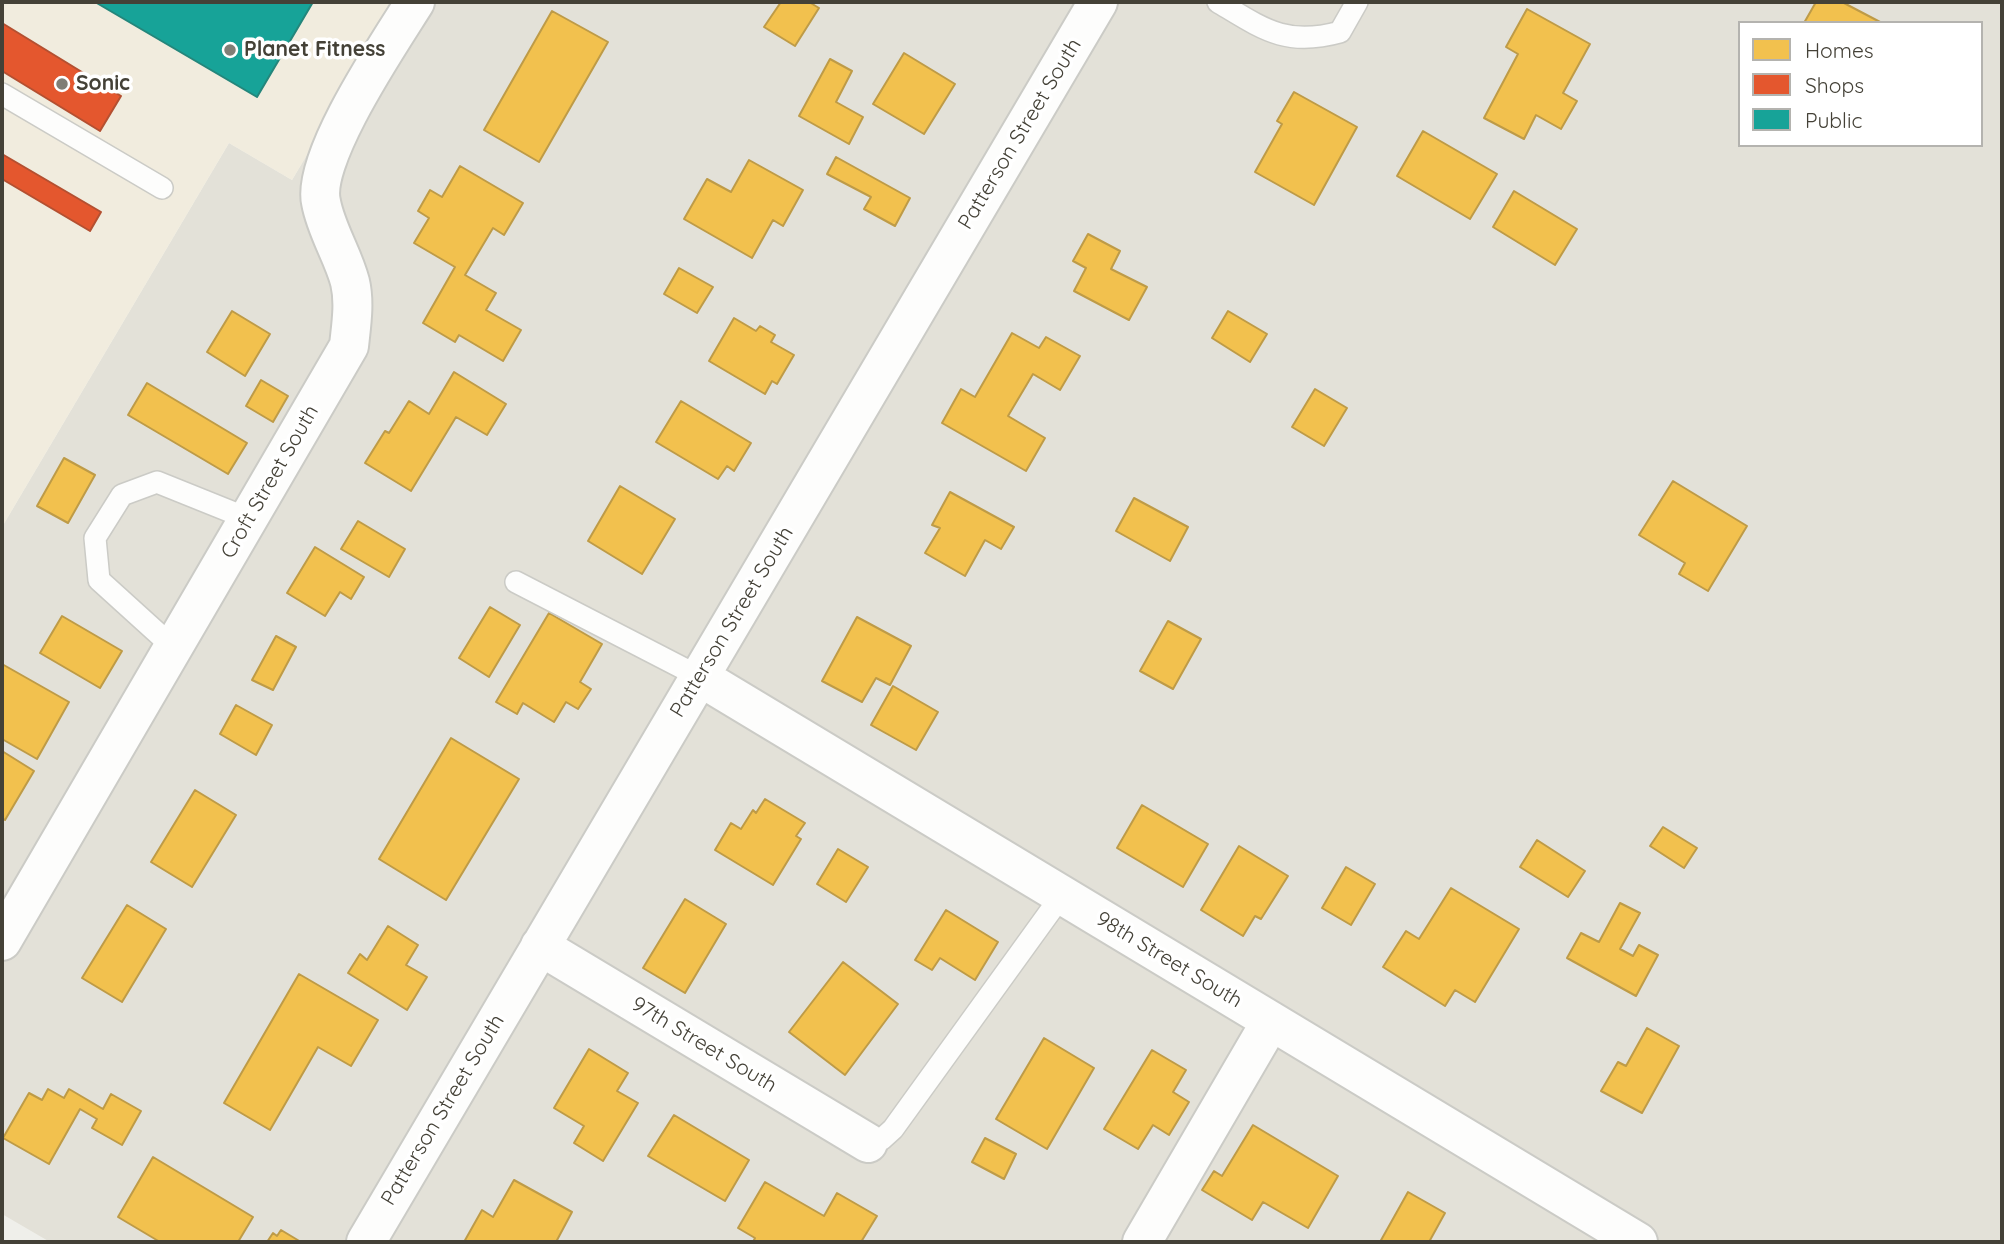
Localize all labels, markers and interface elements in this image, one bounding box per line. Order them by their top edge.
legend [1738,21,1983,147]
street label: Patterson Street South [953,34,1087,234]
place label: Planet Fitness [244,37,385,63]
text: Homes [1805,37,1874,63]
marker: Planet Fitness [222,42,238,58]
place label: Sonic [76,71,130,97]
text: Shops [1805,72,1864,98]
marker: Sonic [54,76,70,92]
text: Public [1805,107,1862,133]
street label: Croft Street South [216,401,324,563]
street label: Patterson Street South [665,522,799,722]
street label: 98th Street South [1091,906,1247,1014]
street label: 97th Street South [627,992,781,1098]
street label: Patterson Street South [376,1010,510,1210]

